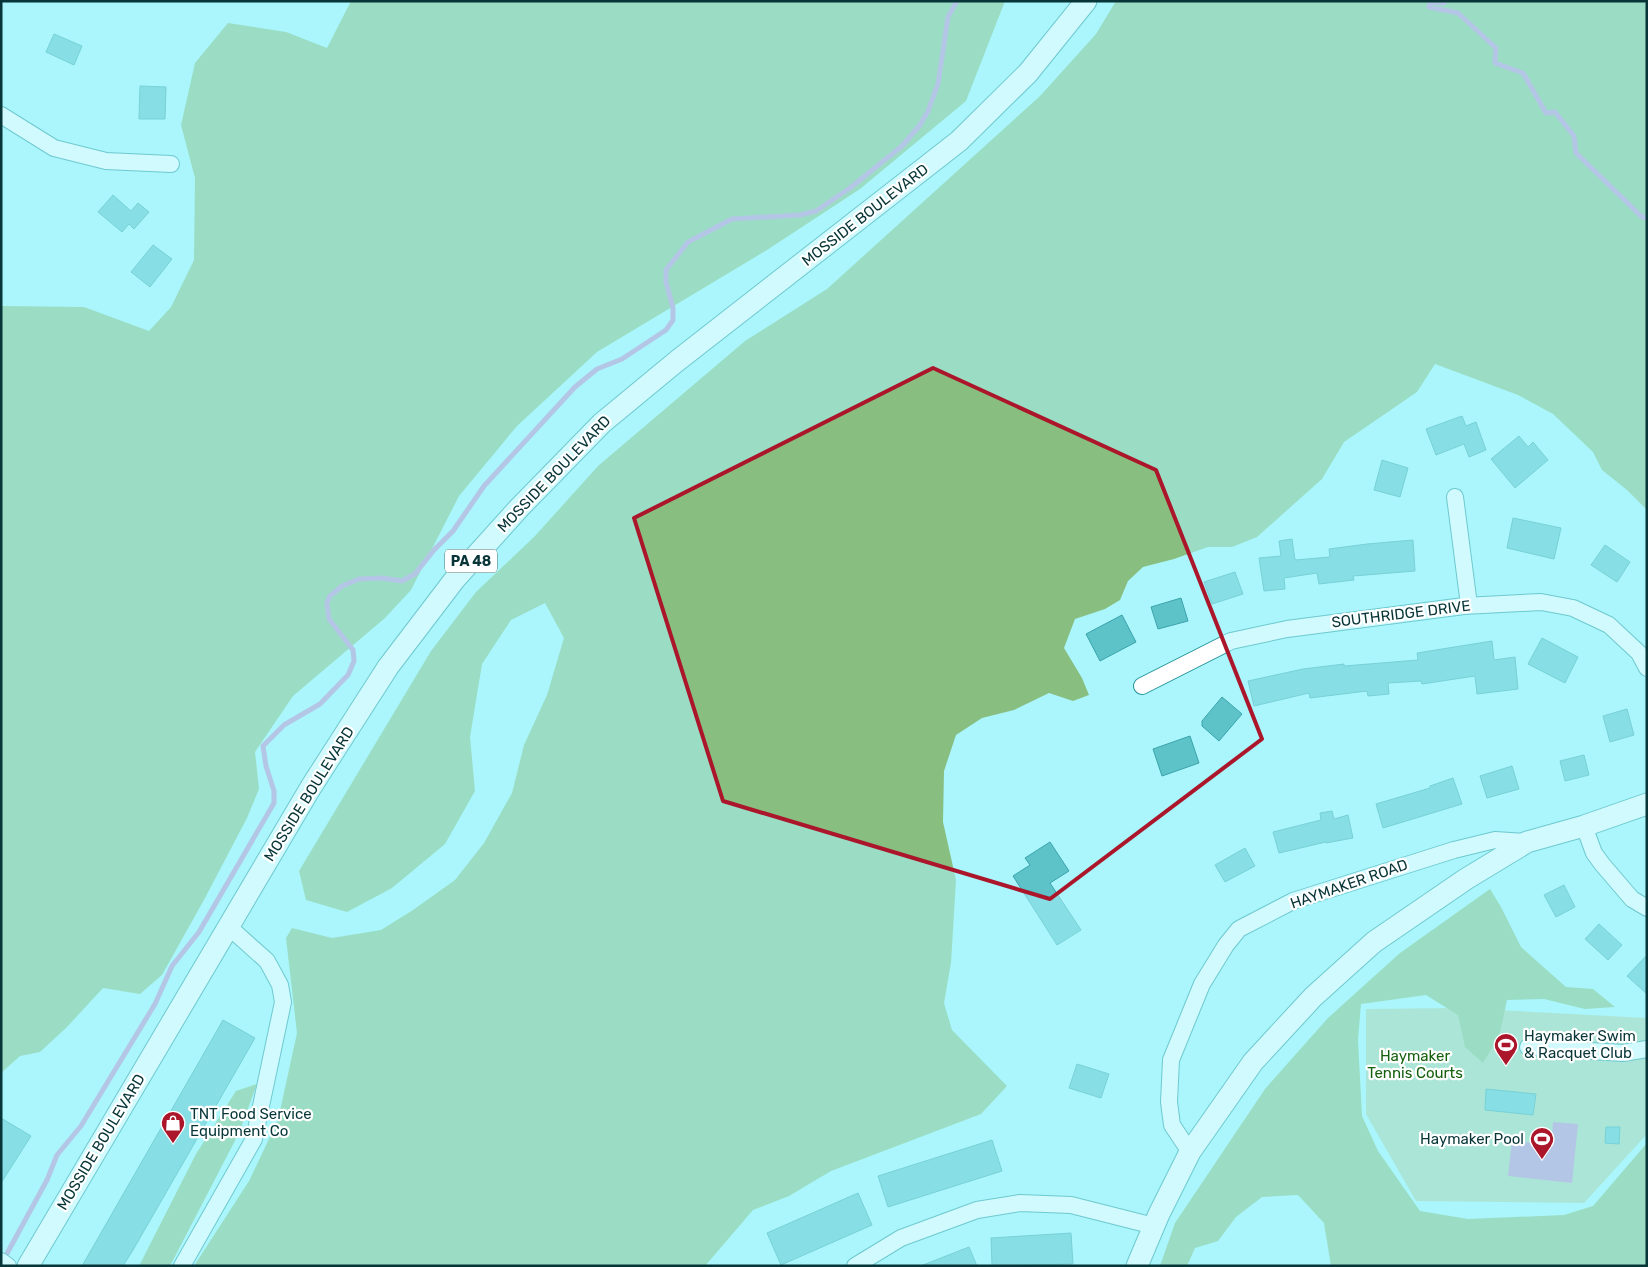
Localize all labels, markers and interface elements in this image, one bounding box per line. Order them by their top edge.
street label: MOSSIDE BOULEVARD [798,160,932,270]
street label: MOSSIDE BOULEVARD [494,412,614,536]
road number: PA 48 [445,550,497,572]
street label: SOUTHRIDGE DRIVE [1331,597,1471,631]
street label: MOSSIDE BOULEVARD [260,723,358,865]
street label: HAYMAKER ROAD [1288,855,1410,913]
place label: Haymaker Swim & Racquet Club [1524,1027,1636,1062]
sports icon: Haymaker Swim & Racquet Club [1493,1032,1519,1066]
park label: Haymaker Tennis Courts [1367,1047,1463,1082]
street label: MOSSIDE BOULEVARD [53,1071,149,1213]
place label: TNT Food Service Equipment Co [190,1105,312,1140]
shop icon: TNT Food Service Equipment Co [160,1110,186,1144]
sports icon: Haymaker Pool [1529,1126,1555,1160]
place label: Haymaker Pool [1420,1130,1524,1148]

